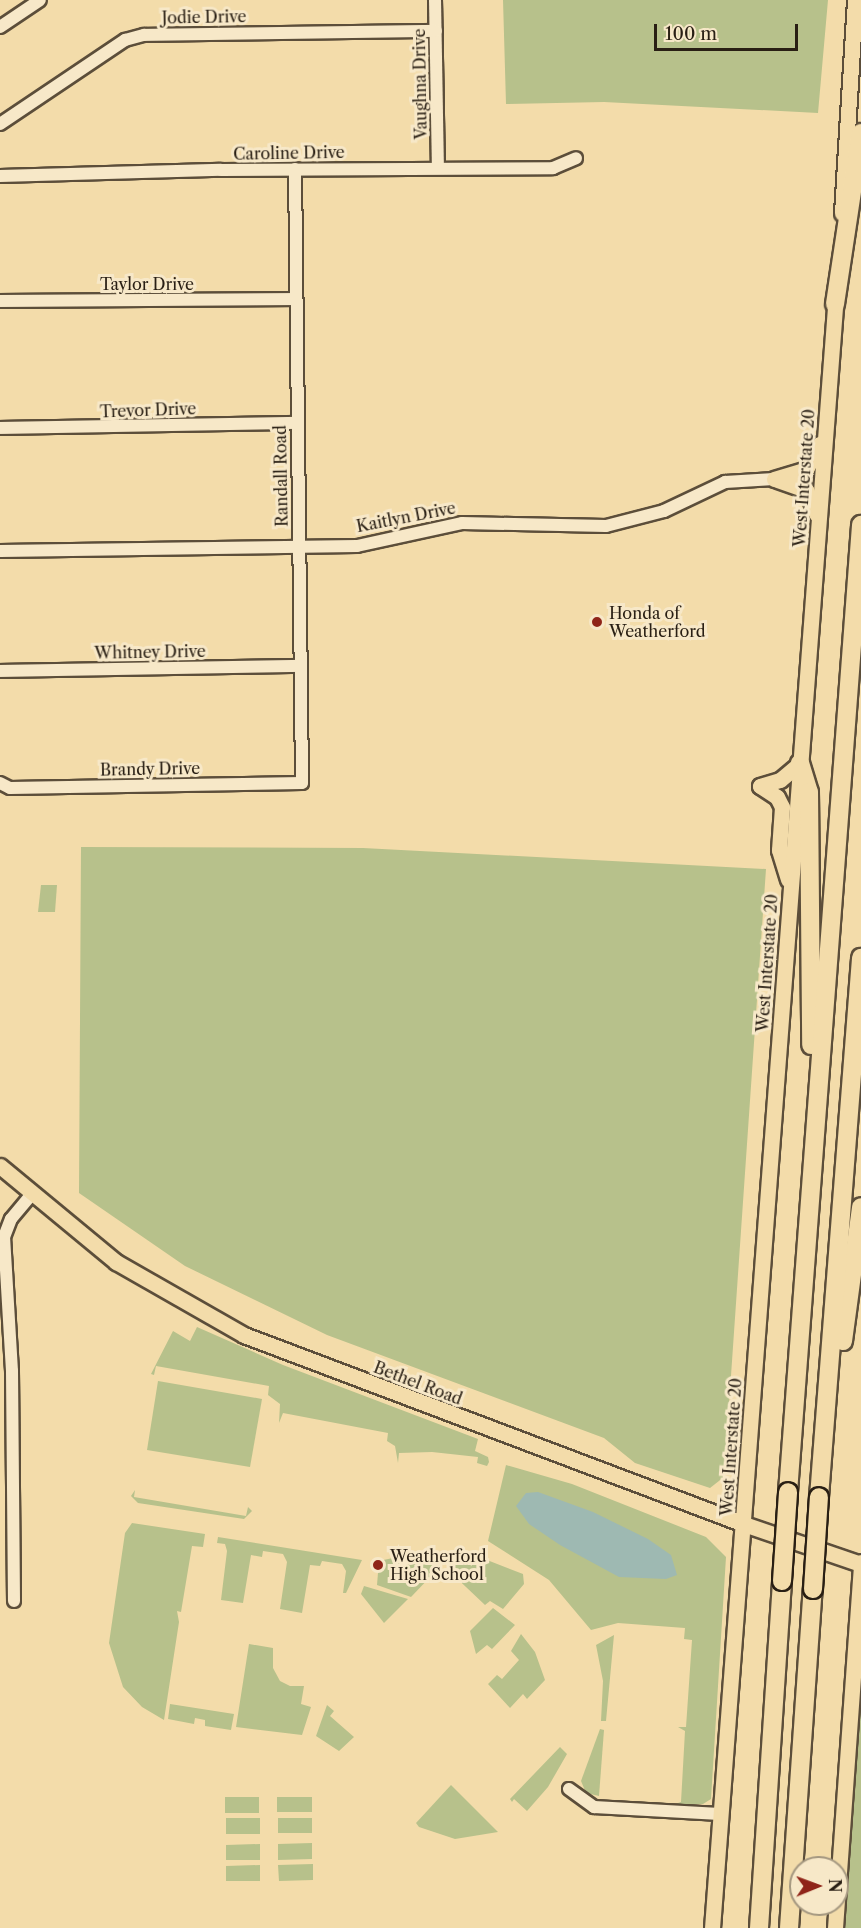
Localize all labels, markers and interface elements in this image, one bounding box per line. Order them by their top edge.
street label: Jodie Drive [161,7,247,27]
scale bar [657,12,801,50]
text: 100 m [665,23,717,45]
street label: Vaughna Drive [409,28,431,140]
street label: Caroline Drive [233,142,345,164]
street label: Taylor Drive [100,274,194,294]
street label: Trevor Drive [99,399,197,421]
street label: West Interstate 20 [790,408,818,548]
street label: Randall Road [271,425,291,527]
street label: Kaitlyn Drive [355,498,457,536]
place label: Honda of Weatherford [609,603,706,641]
marker: Honda of Weatherford [590,615,604,629]
street label: Whitney Drive [94,641,206,663]
street label: Brandy Drive [100,759,200,779]
street label: West Interstate 20 [753,893,781,1033]
street label: Bethel Road [371,1357,465,1409]
street label: West Interstate 20 [717,1377,745,1517]
place label: Weatherford High School [390,1546,487,1584]
marker: Weatherford High School [371,1558,385,1572]
north arrow [789,1856,849,1916]
text: N [825,1879,845,1893]

